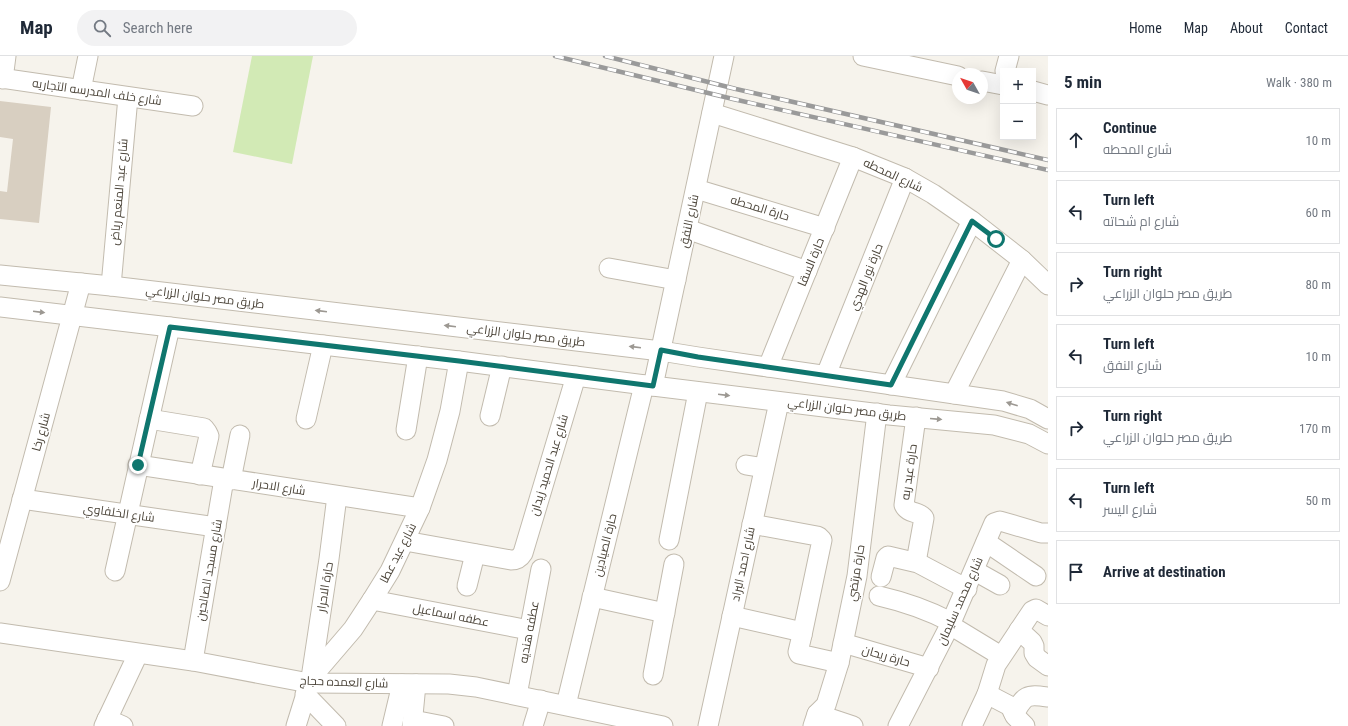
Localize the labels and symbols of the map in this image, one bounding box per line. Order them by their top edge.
north arrow [952,68,988,104]
street label: شارع خلف المدرسه التجاريه [31,76,163,109]
street label: شارع عبد المنعم رياض [107,138,132,246]
street label: شارع المحطه [861,155,925,196]
street label: حارة المحطه [729,192,791,224]
street label: شارع النفق [676,193,703,249]
route start [987,230,1005,248]
street label: حارة السقا [795,236,827,288]
street label: حارة نور الهدي [846,242,889,314]
street label: طريق مصر حلوان الزراعي [144,283,265,314]
one-way arrow [315,308,327,314]
one-way arrow [33,309,45,315]
street label: طريق مصر حلوان الزراعي [465,321,586,352]
one-way arrow [444,323,456,329]
one-way arrow [629,344,641,351]
one-way arrow [718,392,730,398]
street label: طريق مصر حلوان الزراعي [786,395,907,426]
one-way arrow [1006,401,1018,407]
street label: شارع رخا [29,411,54,453]
street label: شارع عبد الحميد زيدان [527,413,572,518]
one-way arrow [930,416,942,422]
street label: حارة عبد ربه [898,443,920,501]
route end [129,456,147,474]
street label: شارع الاحرار [250,476,307,499]
street label: شارع الخلفاوي [82,501,156,528]
street label: حارة الصيادين [590,512,620,578]
street label: شارع مسجد الصالحين [193,518,226,622]
street label: شارع عيد عطا [377,521,420,586]
street label: شارع احمد البراد [728,525,759,603]
street label: حارة مرتضي [845,544,870,603]
street label: شارع محمد سليمان [934,555,987,648]
street label: حارة الاحرار [314,561,336,614]
street label: عطفه هنديه [516,600,542,664]
street label: عطفه اسماعيل [412,601,490,629]
street label: حارة ريحان [860,642,912,670]
street label: شارع العمده حجاج [299,673,389,692]

